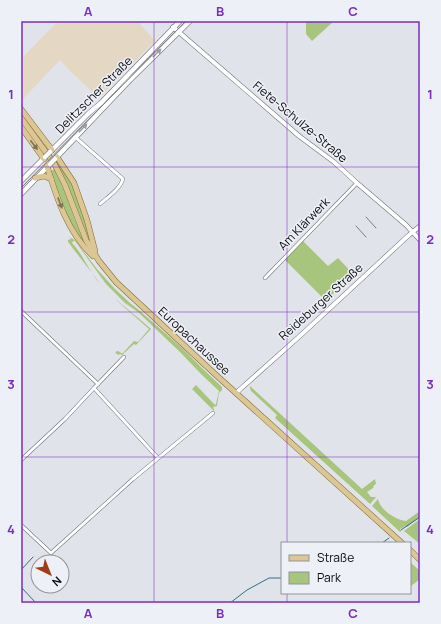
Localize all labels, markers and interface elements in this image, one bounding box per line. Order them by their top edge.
text: A [84,2,93,20]
text: B [216,2,224,20]
text: C [348,2,358,20]
one-way arrow [152,48,162,58]
street label: Delitzscher Straße [51,52,136,137]
street label: Fiete-Schulze-Straße [249,77,351,166]
text: 1 [8,85,14,103]
text: 1 [427,85,433,103]
one-way arrow [78,123,88,133]
one-way arrow [30,139,38,150]
street label: Am Klärwerk [274,193,334,254]
one-way arrow [57,198,63,210]
text: 2 [7,230,15,248]
text: 2 [426,230,434,248]
street label: Reideburger Straße [275,259,366,344]
street label: Europachaussee [154,303,234,379]
text: 3 [7,375,15,393]
text: 3 [426,375,434,393]
text: 4 [7,520,15,538]
text: 4 [426,520,434,538]
legend [281,542,411,594]
text: Straße [317,549,354,566]
north arrow [30,554,70,594]
text: Park [317,569,342,586]
text: N [49,573,65,590]
text: A [84,604,93,622]
text: B [216,604,224,622]
text: C [348,604,358,622]

